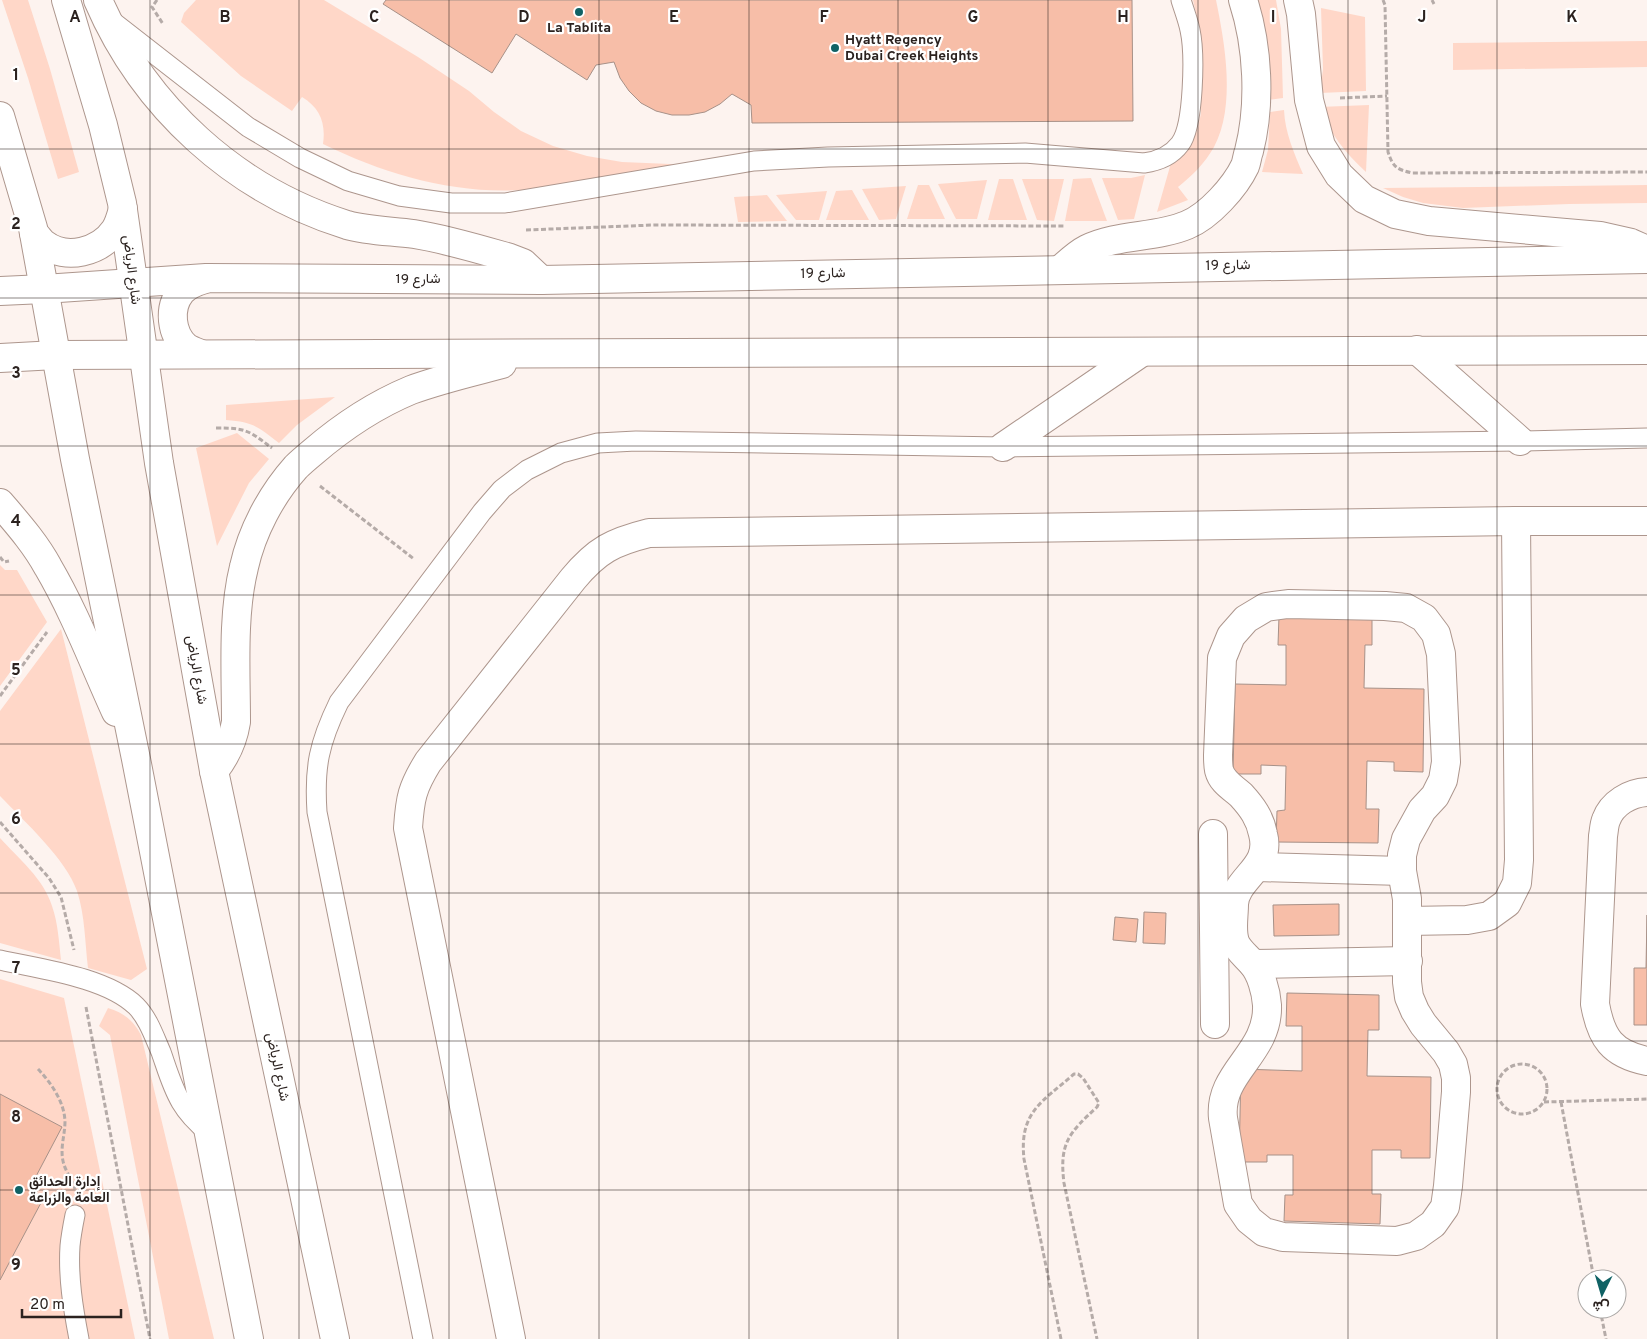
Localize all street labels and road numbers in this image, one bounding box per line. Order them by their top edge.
street label: شارع الرياض [117,234,144,306]
street label: شارع 19 [1205,257,1251,276]
street label: شارع 19 [800,265,846,284]
street label: شارع 19 [395,271,441,289]
street label: شارع الرياض [181,634,210,706]
street label: شارع الرياض [260,1031,293,1103]

